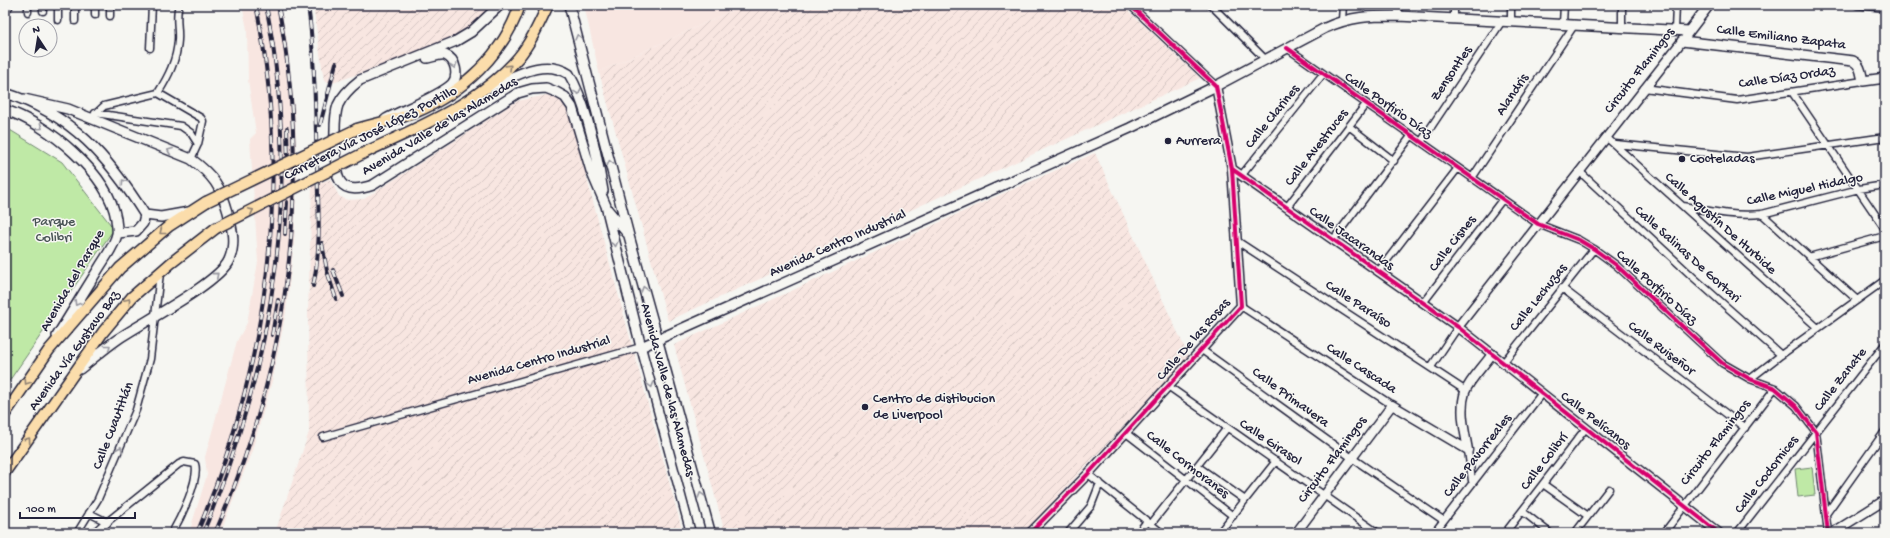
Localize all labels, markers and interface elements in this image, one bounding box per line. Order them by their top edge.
north arrow [18,18,58,58]
street label: Calle Emiliano Zapata [1716,22,1848,54]
text: N [32,24,41,37]
street label: Circuito Flamingos [1601,24,1679,117]
one-way arrow [574,34,582,41]
street label: Zensontles [1427,42,1477,105]
one-way arrow [449,63,457,70]
street label: Calle Díaz Ordaz [1738,63,1837,93]
one-way arrow [504,64,512,72]
street label: Calle Porfirio Díaz [1341,69,1436,143]
street label: Alandris [1493,70,1534,119]
street label: Avenida Valle de las Alamedas [359,73,522,180]
street label: Calle Clarines [1242,81,1305,152]
street label: Carretera Vía José López Portillo [282,83,460,185]
one-way arrow [574,89,582,96]
street label: Calle Avestruces [1282,105,1353,190]
one-way arrow [36,122,43,130]
place label: Aurrera [1176,133,1222,150]
marker: Aurrera [1163,136,1173,146]
one-way arrow [167,148,175,156]
place label: Cocteladas [1690,151,1755,168]
marker: Cocteladas [1677,154,1687,164]
one-way arrow [606,160,615,167]
street label: Calle Agustín De Iturbide [1660,169,1780,279]
street label: Calle Miguel Hidalgo [1745,169,1865,211]
one-way arrow [122,180,129,187]
street label: Calle Jacarandas [1305,203,1398,275]
street label: Calle Salinas De Gortari [1630,203,1744,307]
street label: Avenida Centro Industrial [767,206,909,282]
one-way arrow [247,208,254,215]
street label: Calle Cisnes [1426,212,1481,276]
park label: Parque Colibri [32,214,76,247]
street label: Avenida del Parque [37,226,110,335]
one-way arrow [160,227,167,234]
one-way arrow [610,240,619,247]
street label: Calle Porfirio Díaz [1612,247,1701,330]
street label: Calle Lechuzas [1506,260,1572,335]
one-way arrow [211,272,218,279]
street label: Calle Paraíso [1322,277,1394,333]
one-way arrow [640,286,649,293]
street label: Avenida Vía Gustavo Baz [26,287,125,414]
street label: Calle De las Rosas [1154,295,1235,385]
one-way arrow [124,298,131,306]
one-way arrow [75,299,82,306]
street label: Avenida Valle de las Alamedas [636,302,699,479]
street label: Calle Ruiseñor [1624,318,1699,381]
street label: Avenida Centro Industrial [466,332,612,390]
street label: Calle Cascada [1322,340,1401,399]
one-way arrow [103,344,110,351]
street label: Calle Zanate [1811,344,1872,415]
street label: Calle Primavera [1248,364,1333,433]
one-way arrow [24,378,32,385]
street label: Calle Cuautitlán [89,379,139,472]
one-way arrow [646,381,655,388]
street label: Calle Pelícanos [1556,388,1634,454]
place label: Centro de distibucion de Liverpool [873,391,996,424]
street label: Circuito Flamingos [1677,396,1755,489]
marker: Centro de distibucion de Liverpool [860,402,870,412]
street label: Calle Pavorreales [1440,410,1516,501]
street label: Circuito Flamingos [1295,413,1372,507]
street label: Calle Girasol [1235,416,1305,470]
street label: Calle Cormoranes [1142,427,1233,503]
street label: Calle Colibrí [1517,429,1573,494]
street label: Calle Codornices [1731,432,1803,517]
one-way arrow [23,438,30,445]
one-way arrow [115,445,123,452]
one-way arrow [697,492,705,499]
scale bar [20,494,135,520]
text: 100 m [25,503,56,517]

